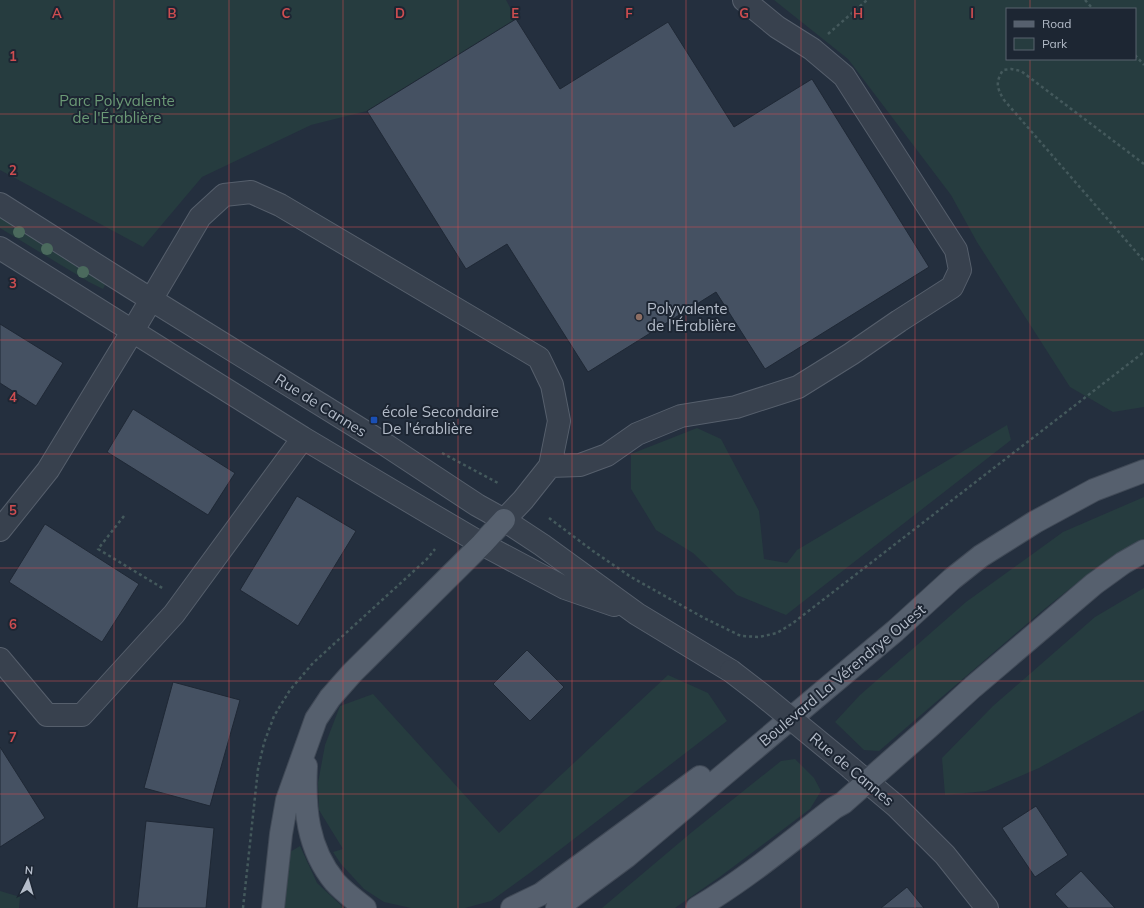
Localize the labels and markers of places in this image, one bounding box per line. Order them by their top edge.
place label: Polyvalente de l'Érablière [647,299,736,335]
marker: Polyvalente de l'Érablière [634,312,644,322]
place label: école Secondaire De l'érablière [382,402,499,438]
marker: école Secondaire De l'érablière [369,415,379,425]

